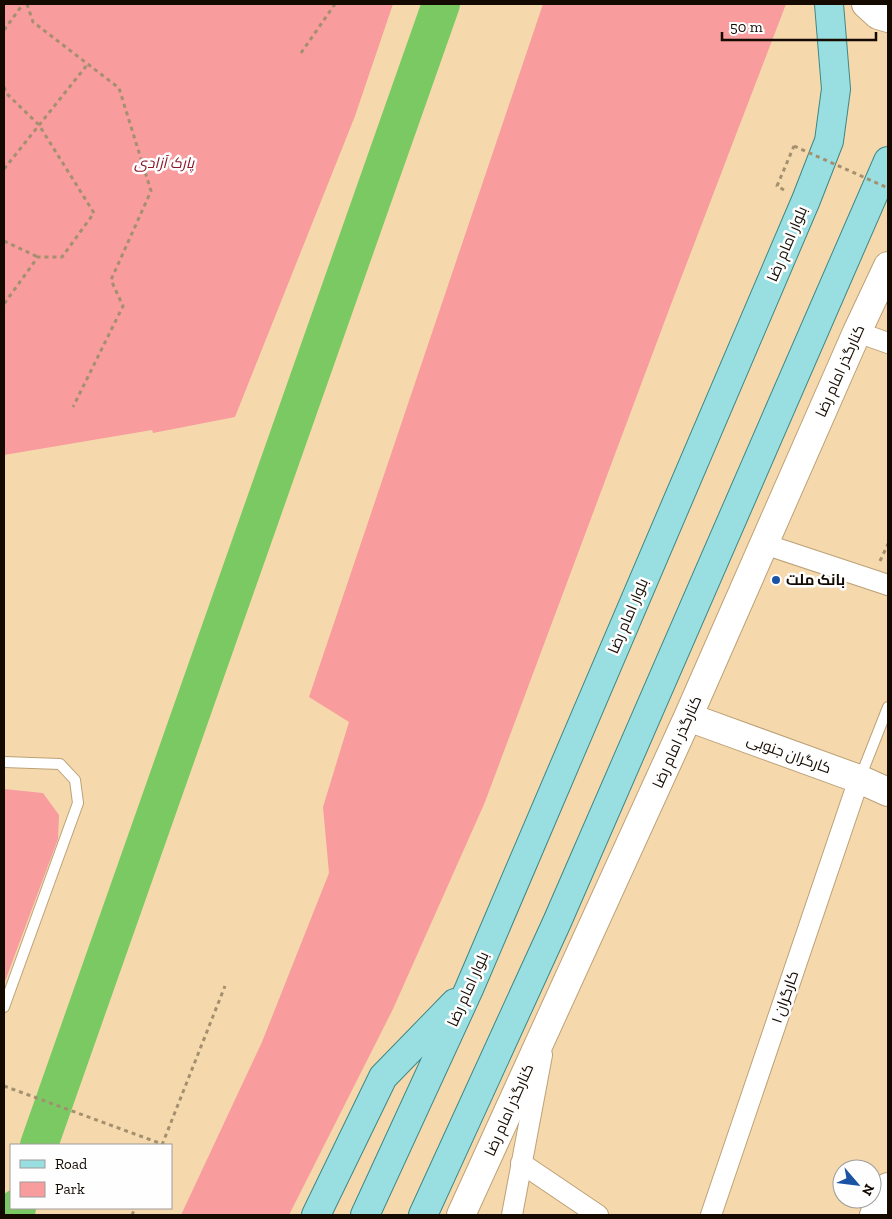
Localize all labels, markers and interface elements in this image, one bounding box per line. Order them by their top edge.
scale bar [722,10,876,42]
text: 50 m [730,18,763,36]
park label: پارک آزادی [134,154,195,173]
street label: بلوار امام رضا [763,204,812,285]
street label: کنارگذر امام رضا [812,322,869,420]
place label: بانک ملت [786,571,845,589]
marker: بانک ملت [770,574,782,586]
street label: بلوار امام رضا [604,576,653,657]
street label: کنارگذر امام رضا [649,693,706,791]
street label: کارگران جنوبی [744,730,834,779]
street label: بلوار امام رضا [443,949,493,1030]
street label: کارگران ۱ [768,968,803,1026]
street label: کنارگذر امام رضا [481,1061,538,1159]
legend [10,1144,172,1209]
text: Road [55,1155,88,1173]
north arrow [832,1159,882,1209]
text: Park [55,1180,85,1198]
text: N [858,1181,878,1199]

